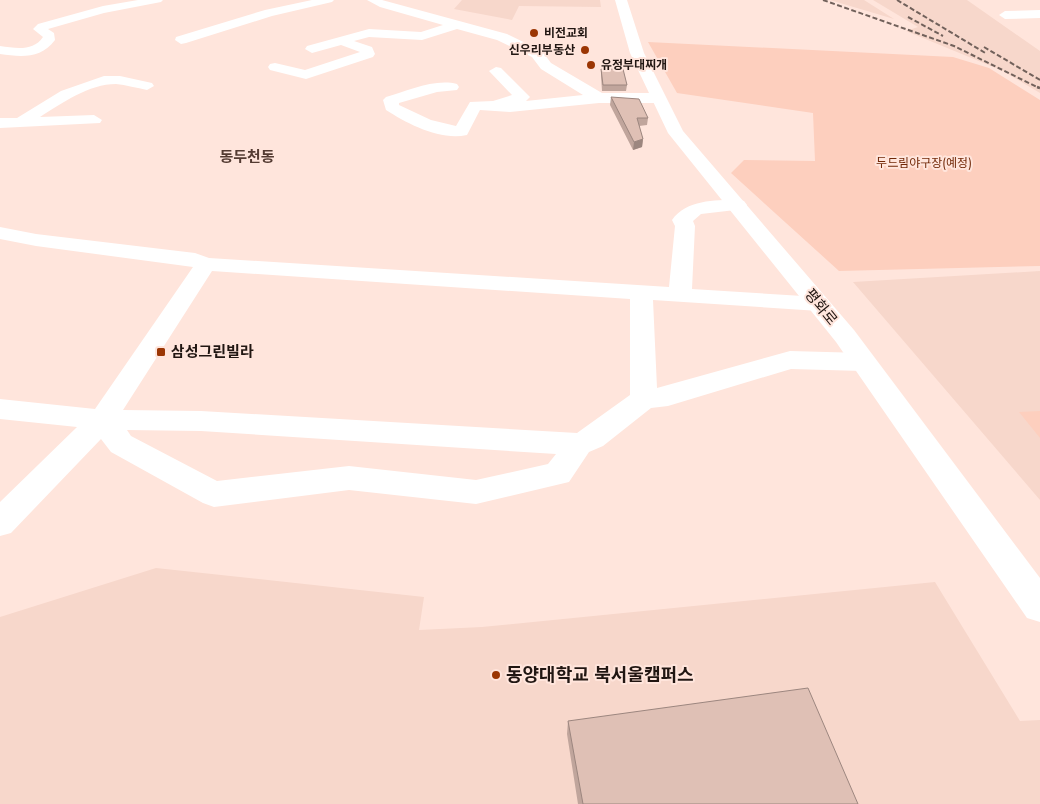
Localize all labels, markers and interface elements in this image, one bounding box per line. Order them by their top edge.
place label: 비전교회 [544,24,588,42]
marker: 비전교회 [528,27,540,39]
place label: 신우리부동산 [509,41,575,59]
marker: 신우리부동산 [579,44,591,56]
place label: 유정부대찌개 [601,56,667,74]
marker: 유정부대찌개 [585,59,597,71]
district label: 동두천동 [219,146,275,168]
park label: 두드림야구장(예정) [876,154,972,172]
street label: 평화로 [799,284,843,330]
place label: 삼성그린빌라 [171,341,254,363]
marker: 삼성그린빌라 [155,346,167,358]
place label: 동양대학교 북서울캠퍼스 [506,662,694,688]
marker: 동양대학교 북서울캠퍼스 [490,669,502,681]

